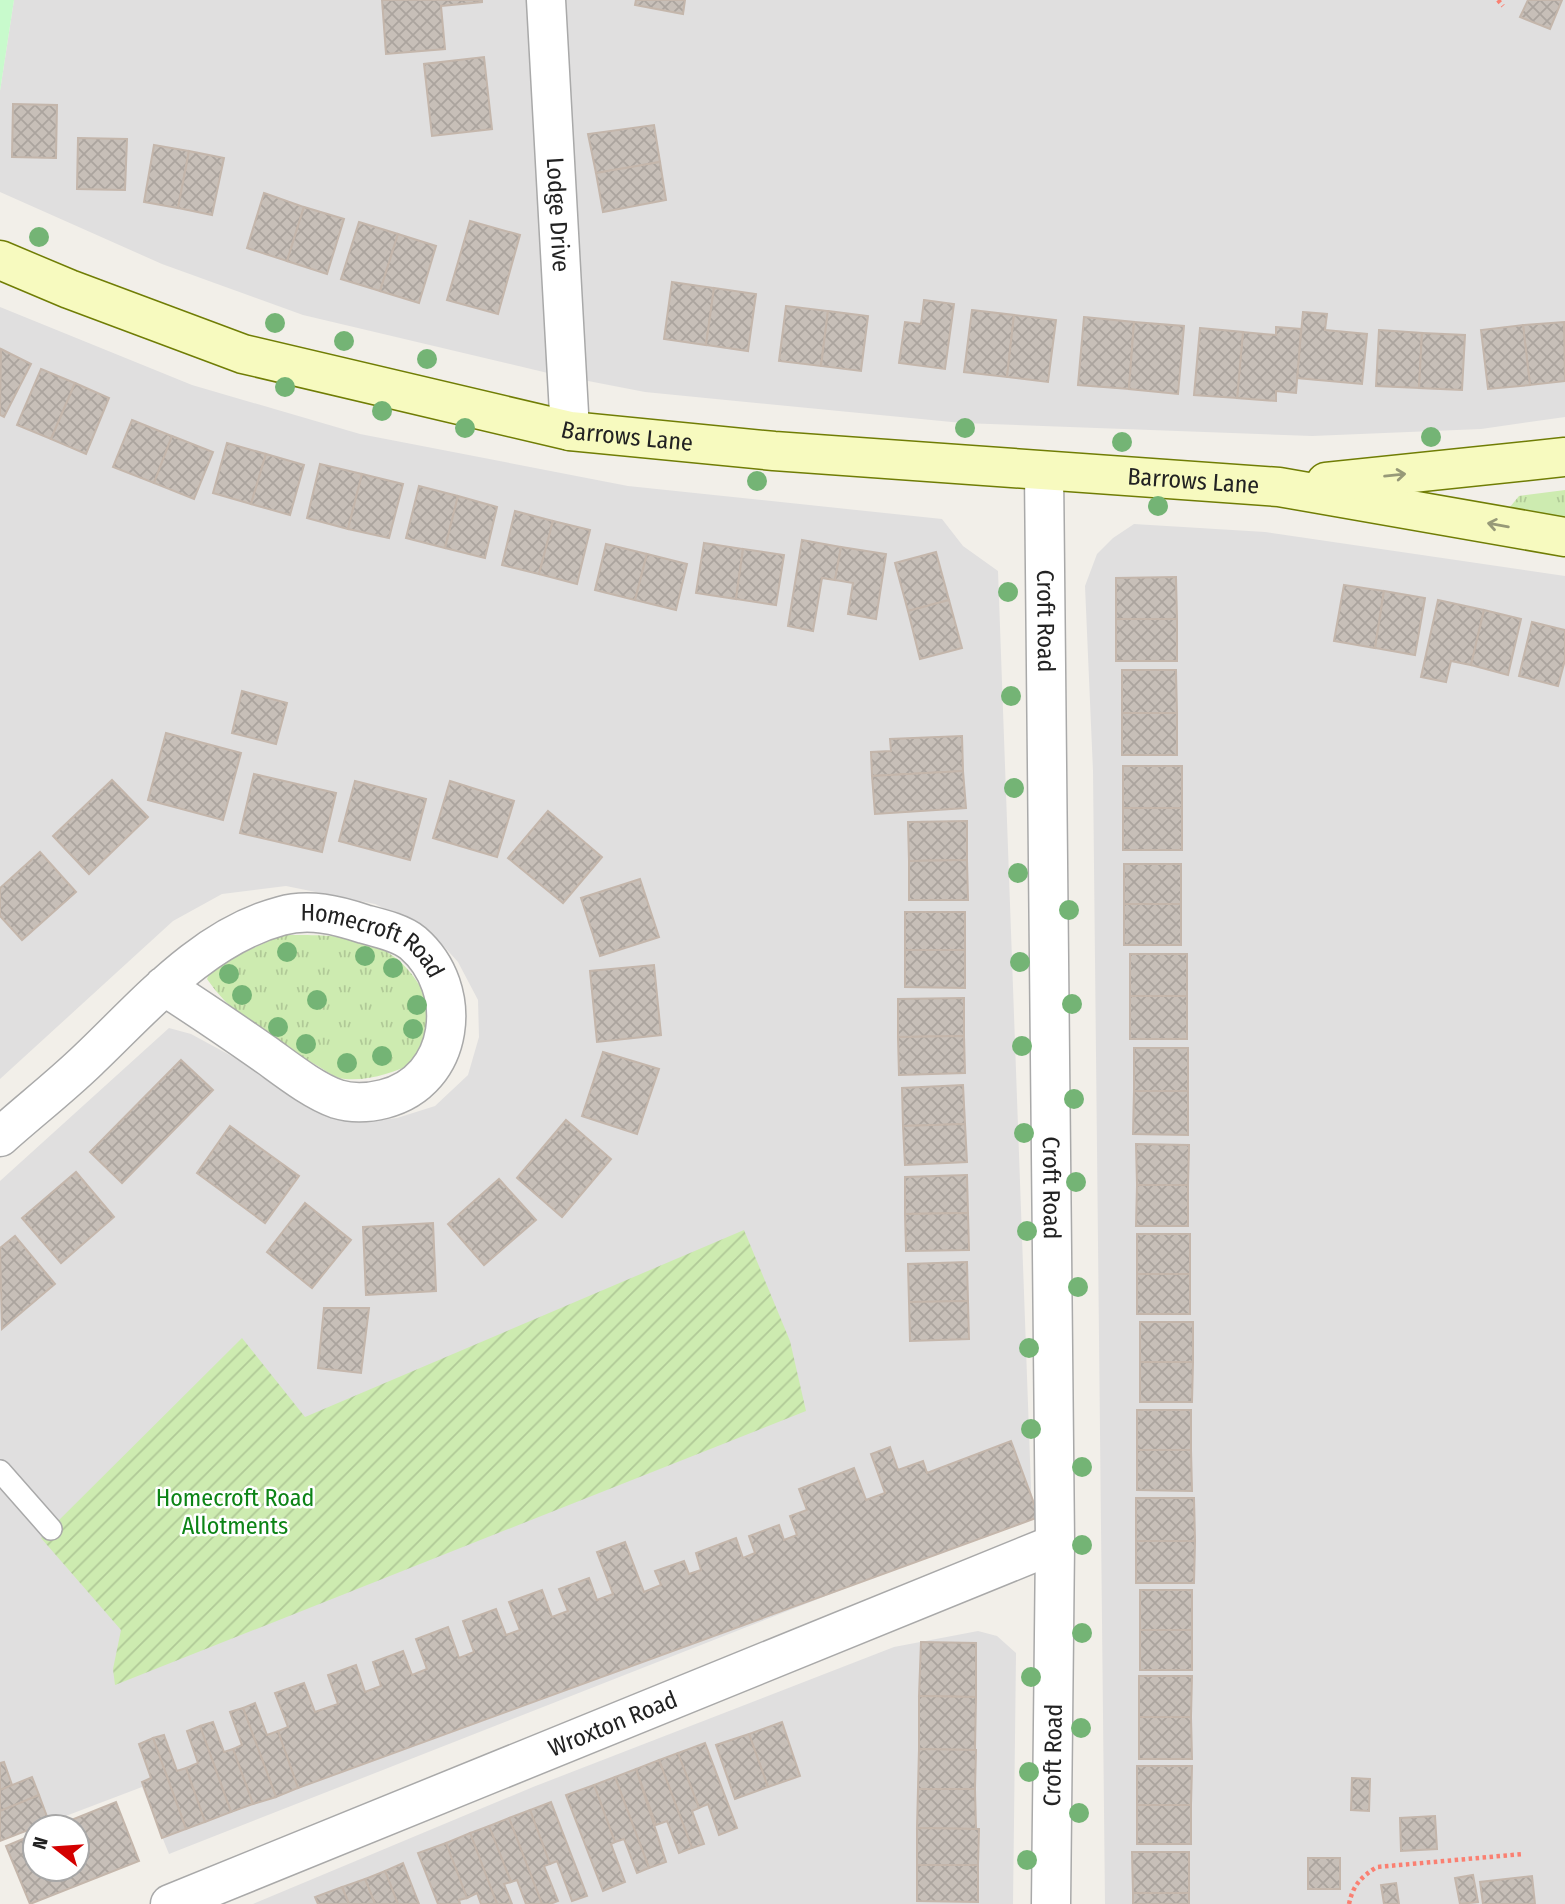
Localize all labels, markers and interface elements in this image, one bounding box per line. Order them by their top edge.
street label: Lodge Drive [541,157,575,273]
street label: Barrows Lane [558,415,694,457]
street label: Barrows Lane [1127,462,1260,500]
one-way arrow [1384,468,1406,481]
one-way arrow [1487,518,1510,531]
street label: Croft Road [1031,569,1060,673]
street label: Homecroft Road [301,898,450,982]
street label: Croft Road [1037,1136,1066,1240]
park label: Homecroft Road Allotments [156,1484,314,1540]
street label: Wroxton Road [544,1685,681,1763]
street label: Croft Road [1038,1703,1068,1807]
north arrow [21,1813,91,1883]
text: N [28,1834,53,1852]

